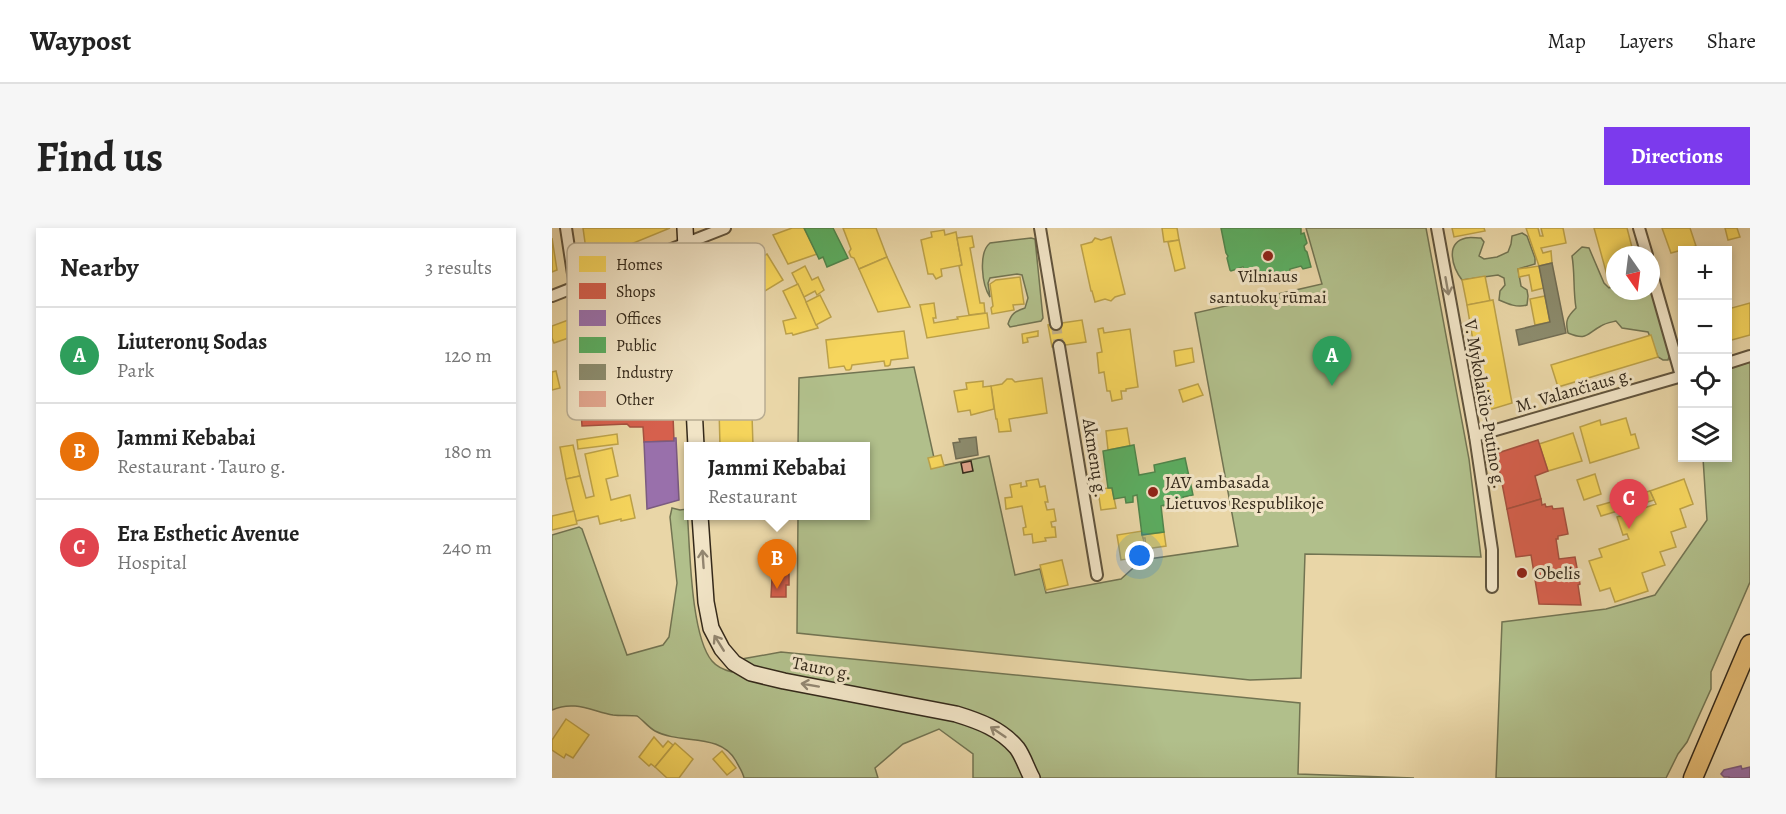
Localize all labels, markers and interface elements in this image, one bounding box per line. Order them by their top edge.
text: Waypost [30,22,131,60]
text: Map [1547,27,1586,55]
text: Layers [1619,27,1674,55]
text: Share [1707,27,1756,55]
button: Directions [1604,127,1750,185]
text: Find us [36,128,163,185]
legend [567,243,765,420]
north arrow [1606,246,1660,300]
map controls [1678,246,1732,462]
button: + [1678,246,1732,300]
marker: Vilniaus santuokų rūmai [1261,249,1275,263]
text: Nearby [60,250,139,285]
text: 3 results [425,254,492,281]
text: Homes [616,254,663,276]
place label: Vilniaus santuokų rūmai [1209,264,1327,309]
one-way arrow [1442,275,1453,295]
text: Shops [616,281,656,303]
button: − [1678,300,1732,354]
text: Offices [616,308,661,330]
street label: V. Mykolaičio-Putino g. [1458,316,1512,491]
text: Liuteronų Sodas [117,327,267,357]
text: Public [616,335,657,357]
pin: A [1312,336,1352,386]
text: A [73,342,86,369]
text: 120 m [444,342,492,369]
button: locate [1678,354,1732,408]
text: Park [117,357,155,384]
text: Industry [616,362,674,384]
street label: M. Valančiaus g. [1513,362,1635,418]
text: Other [616,389,654,411]
button: layers [1678,408,1732,462]
street label: Akmenų g. [1077,416,1113,499]
text: Jammi Kebabai [117,423,256,453]
text: B [73,438,86,465]
text: 180 m [444,438,492,465]
popup [684,442,870,520]
text: Restaurant · Tauro g. [117,453,286,480]
text: Jammi Kebabai [708,453,846,483]
place label: JAV ambasada Lietuvos Respublikoje [1165,470,1324,515]
pin: C [1610,480,1648,529]
text: Restaurant [708,483,797,510]
marker: JAV ambasada Lietuvos Respublikoje [1146,485,1160,499]
text: Era Esthetic Avenue [117,519,299,549]
text: C [73,534,86,561]
text: 240 m [442,534,492,561]
pin: B [758,540,796,589]
your location [1125,541,1154,570]
text: Hospital [117,549,187,576]
one-way arrow [697,549,708,569]
place label: Obelis [1534,561,1580,585]
marker: Obelis [1515,566,1529,580]
one-way arrow [713,635,726,652]
street label: Tauro g. [790,650,854,686]
one-way arrow [800,679,820,690]
one-way arrow [990,726,1006,738]

